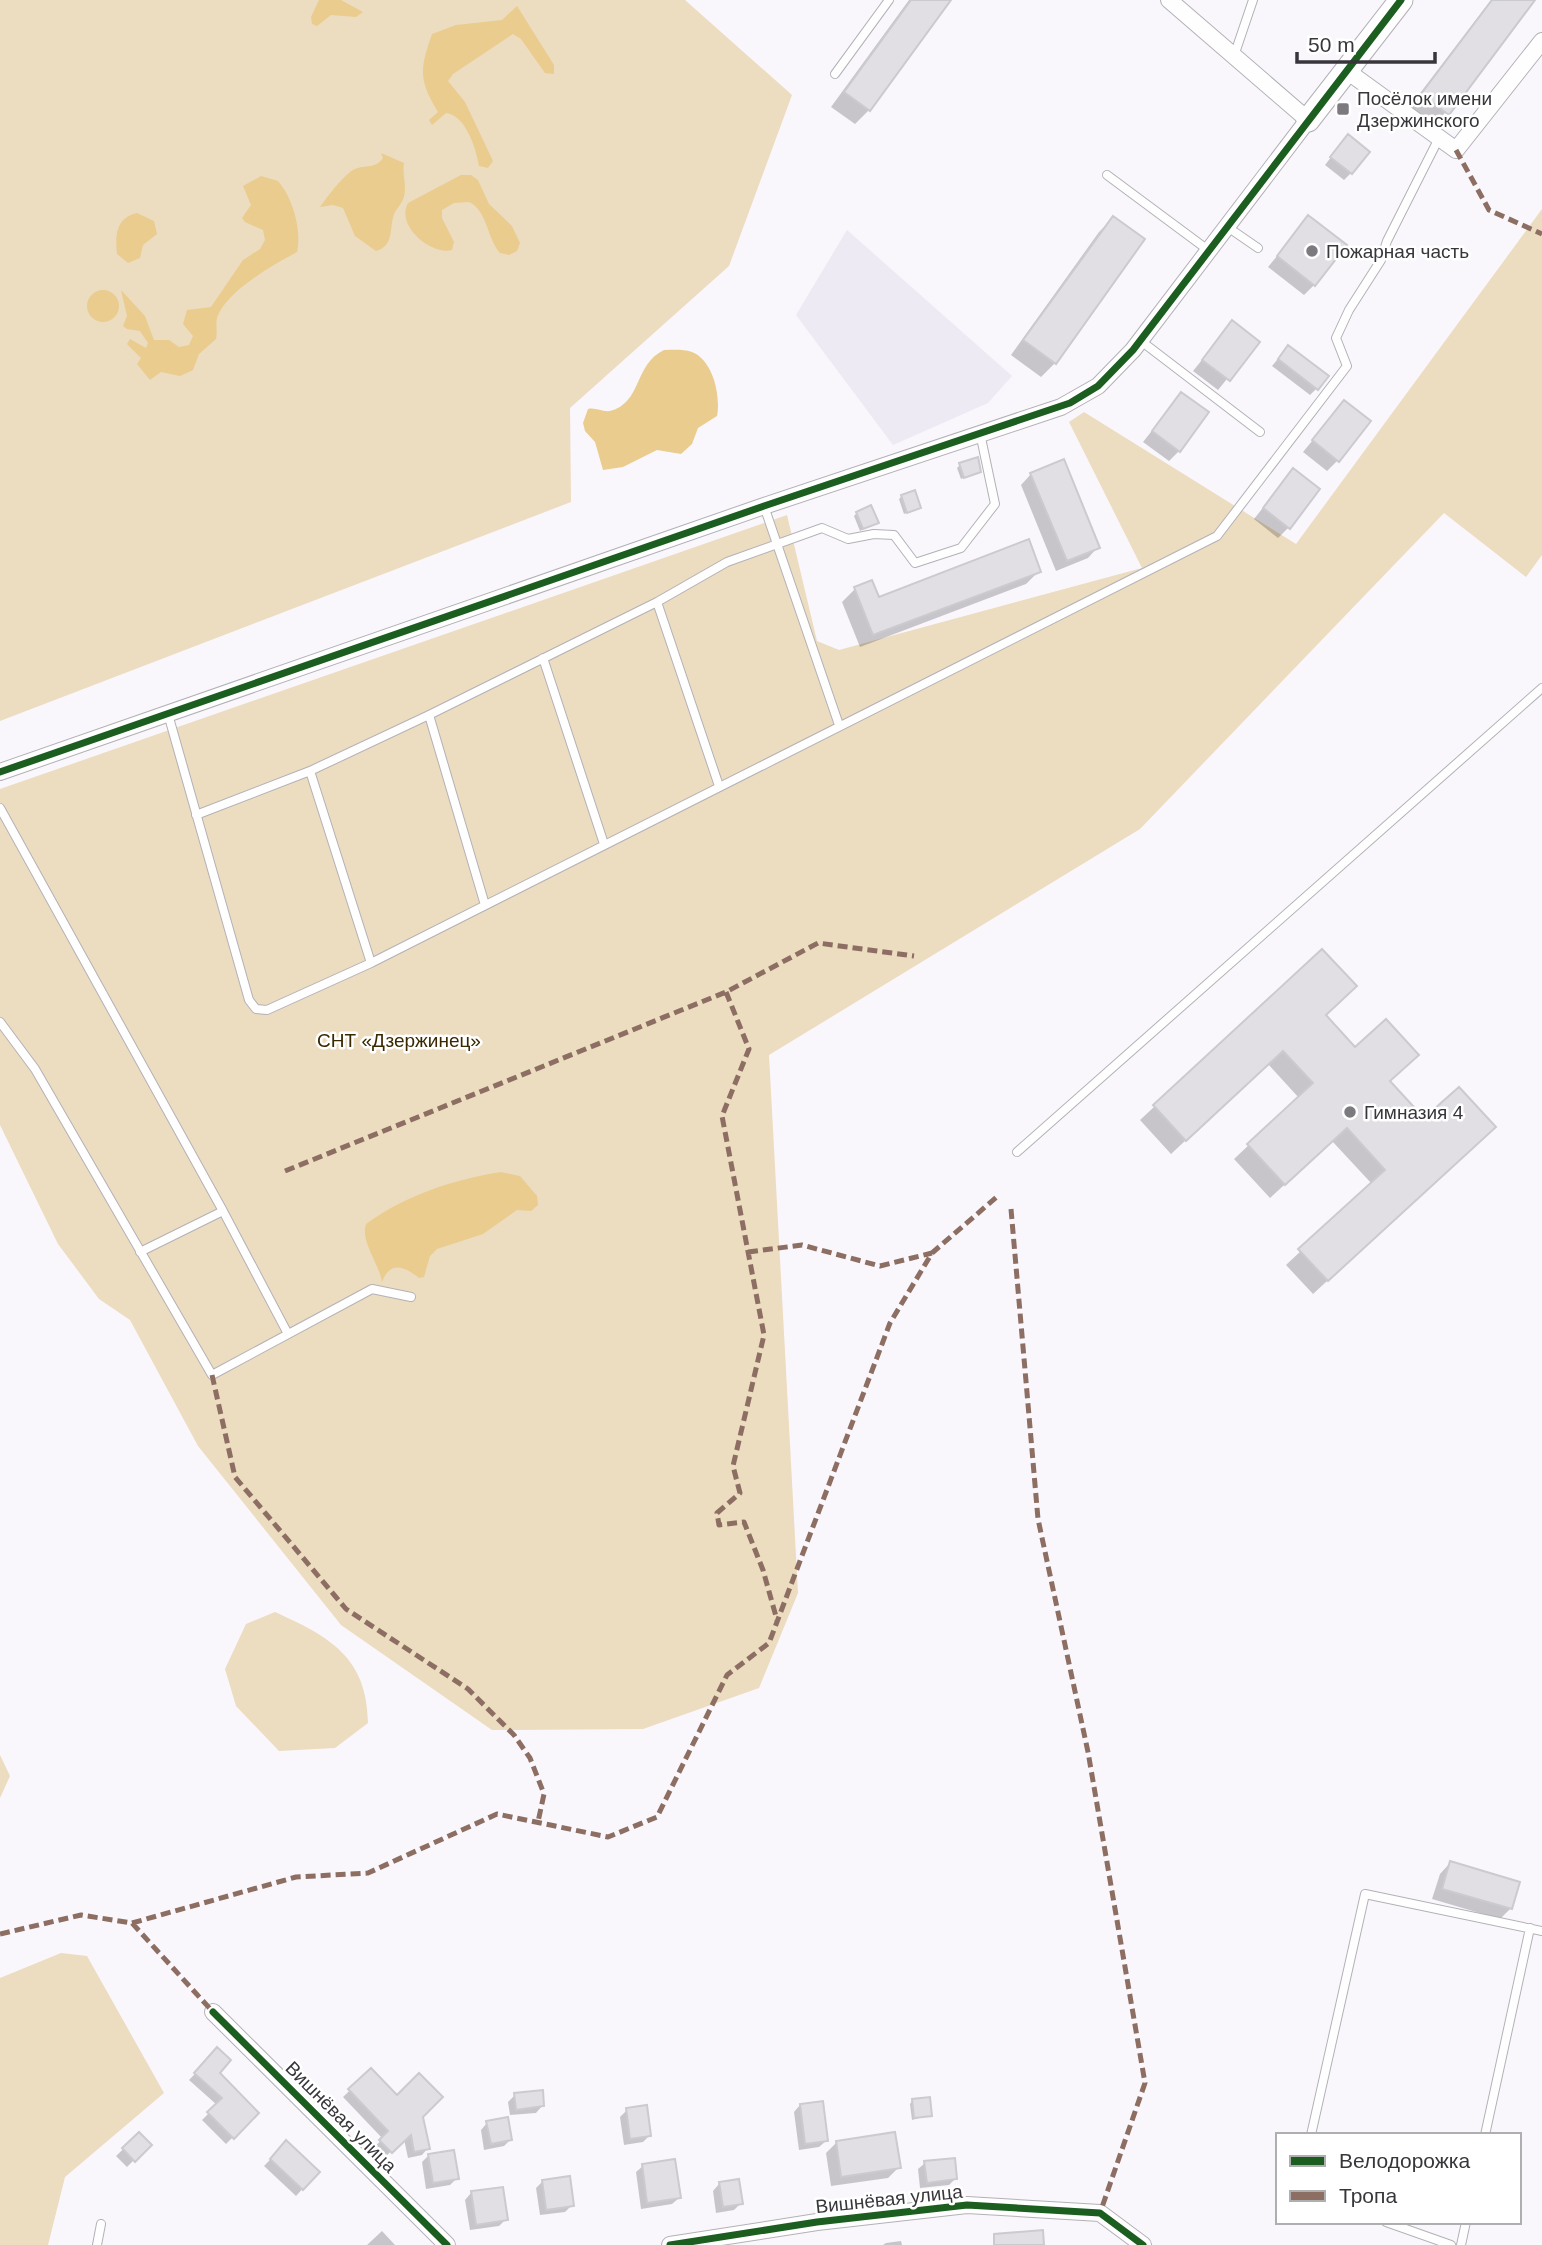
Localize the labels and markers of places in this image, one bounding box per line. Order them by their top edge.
place label: Посёлок имени Дзержинского [1357,88,1492,131]
marker: Посёлок имени Дзержинского [1335,101,1351,117]
place label: Пожарная часть [1326,241,1469,262]
marker: Пожарная часть [1304,243,1320,259]
place label: Гимназия 4 [1364,1102,1464,1123]
marker: Гимназия 4 [1342,1104,1358,1120]

